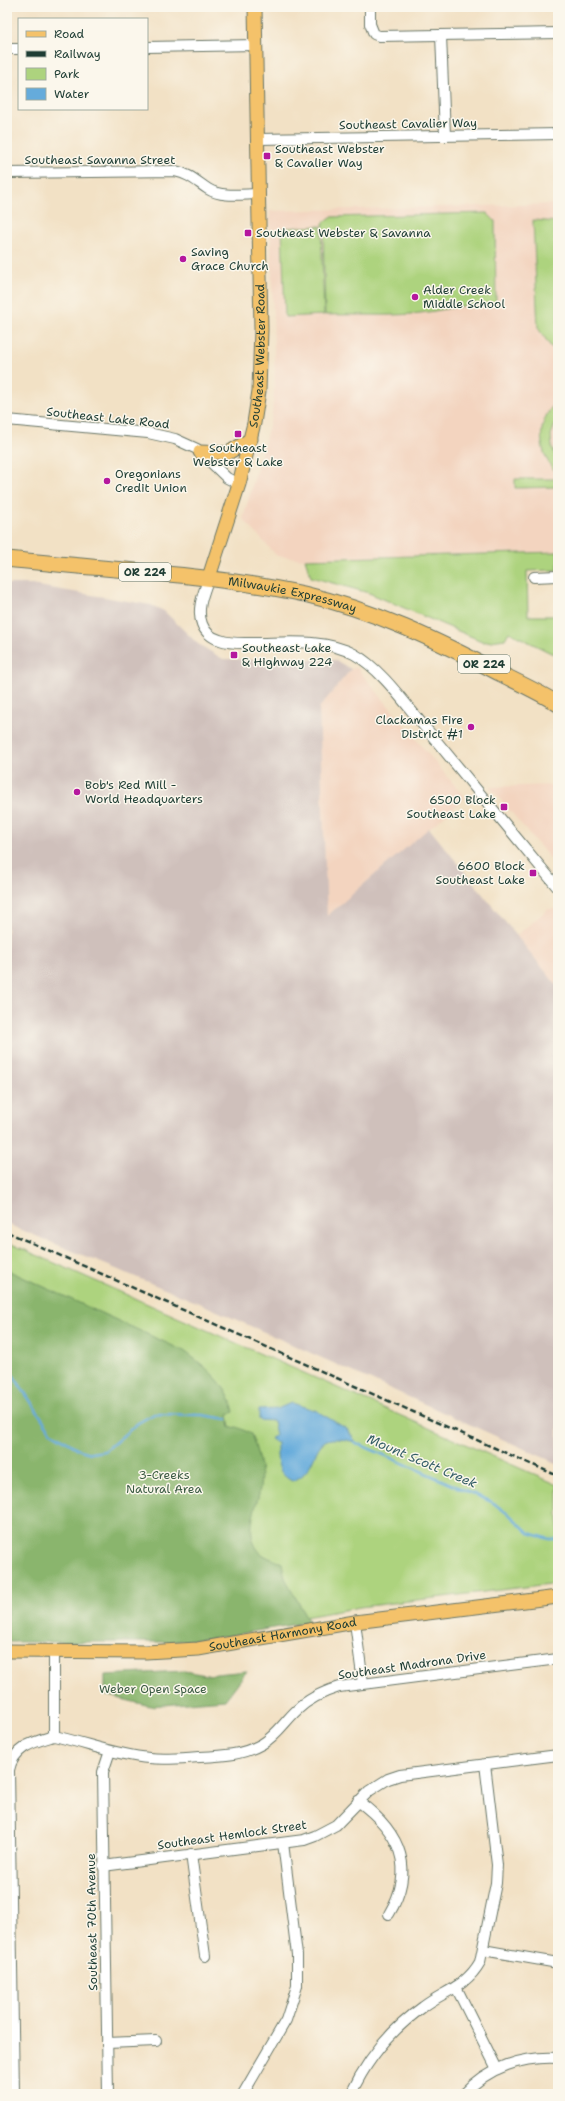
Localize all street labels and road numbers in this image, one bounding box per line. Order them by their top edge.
street label: Southeast Cavalier Way [339,115,477,133]
street label: Southeast Savanna Street [25,152,175,168]
street label: Southeast Webster Road [245,283,269,429]
street label: Southeast Lake Road [46,404,171,432]
road number: OR 224 [119,563,171,581]
street label: Milwaukie Expressway [227,573,359,617]
road number: OR 224 [458,655,510,673]
street label: Southeast Harmony Road [208,1614,358,1655]
street label: Southeast Madrona Drive [337,1647,487,1683]
street label: Southeast Hemlock Street [156,1817,308,1853]
street label: Southeast 70th Avenue [83,1853,101,1991]

